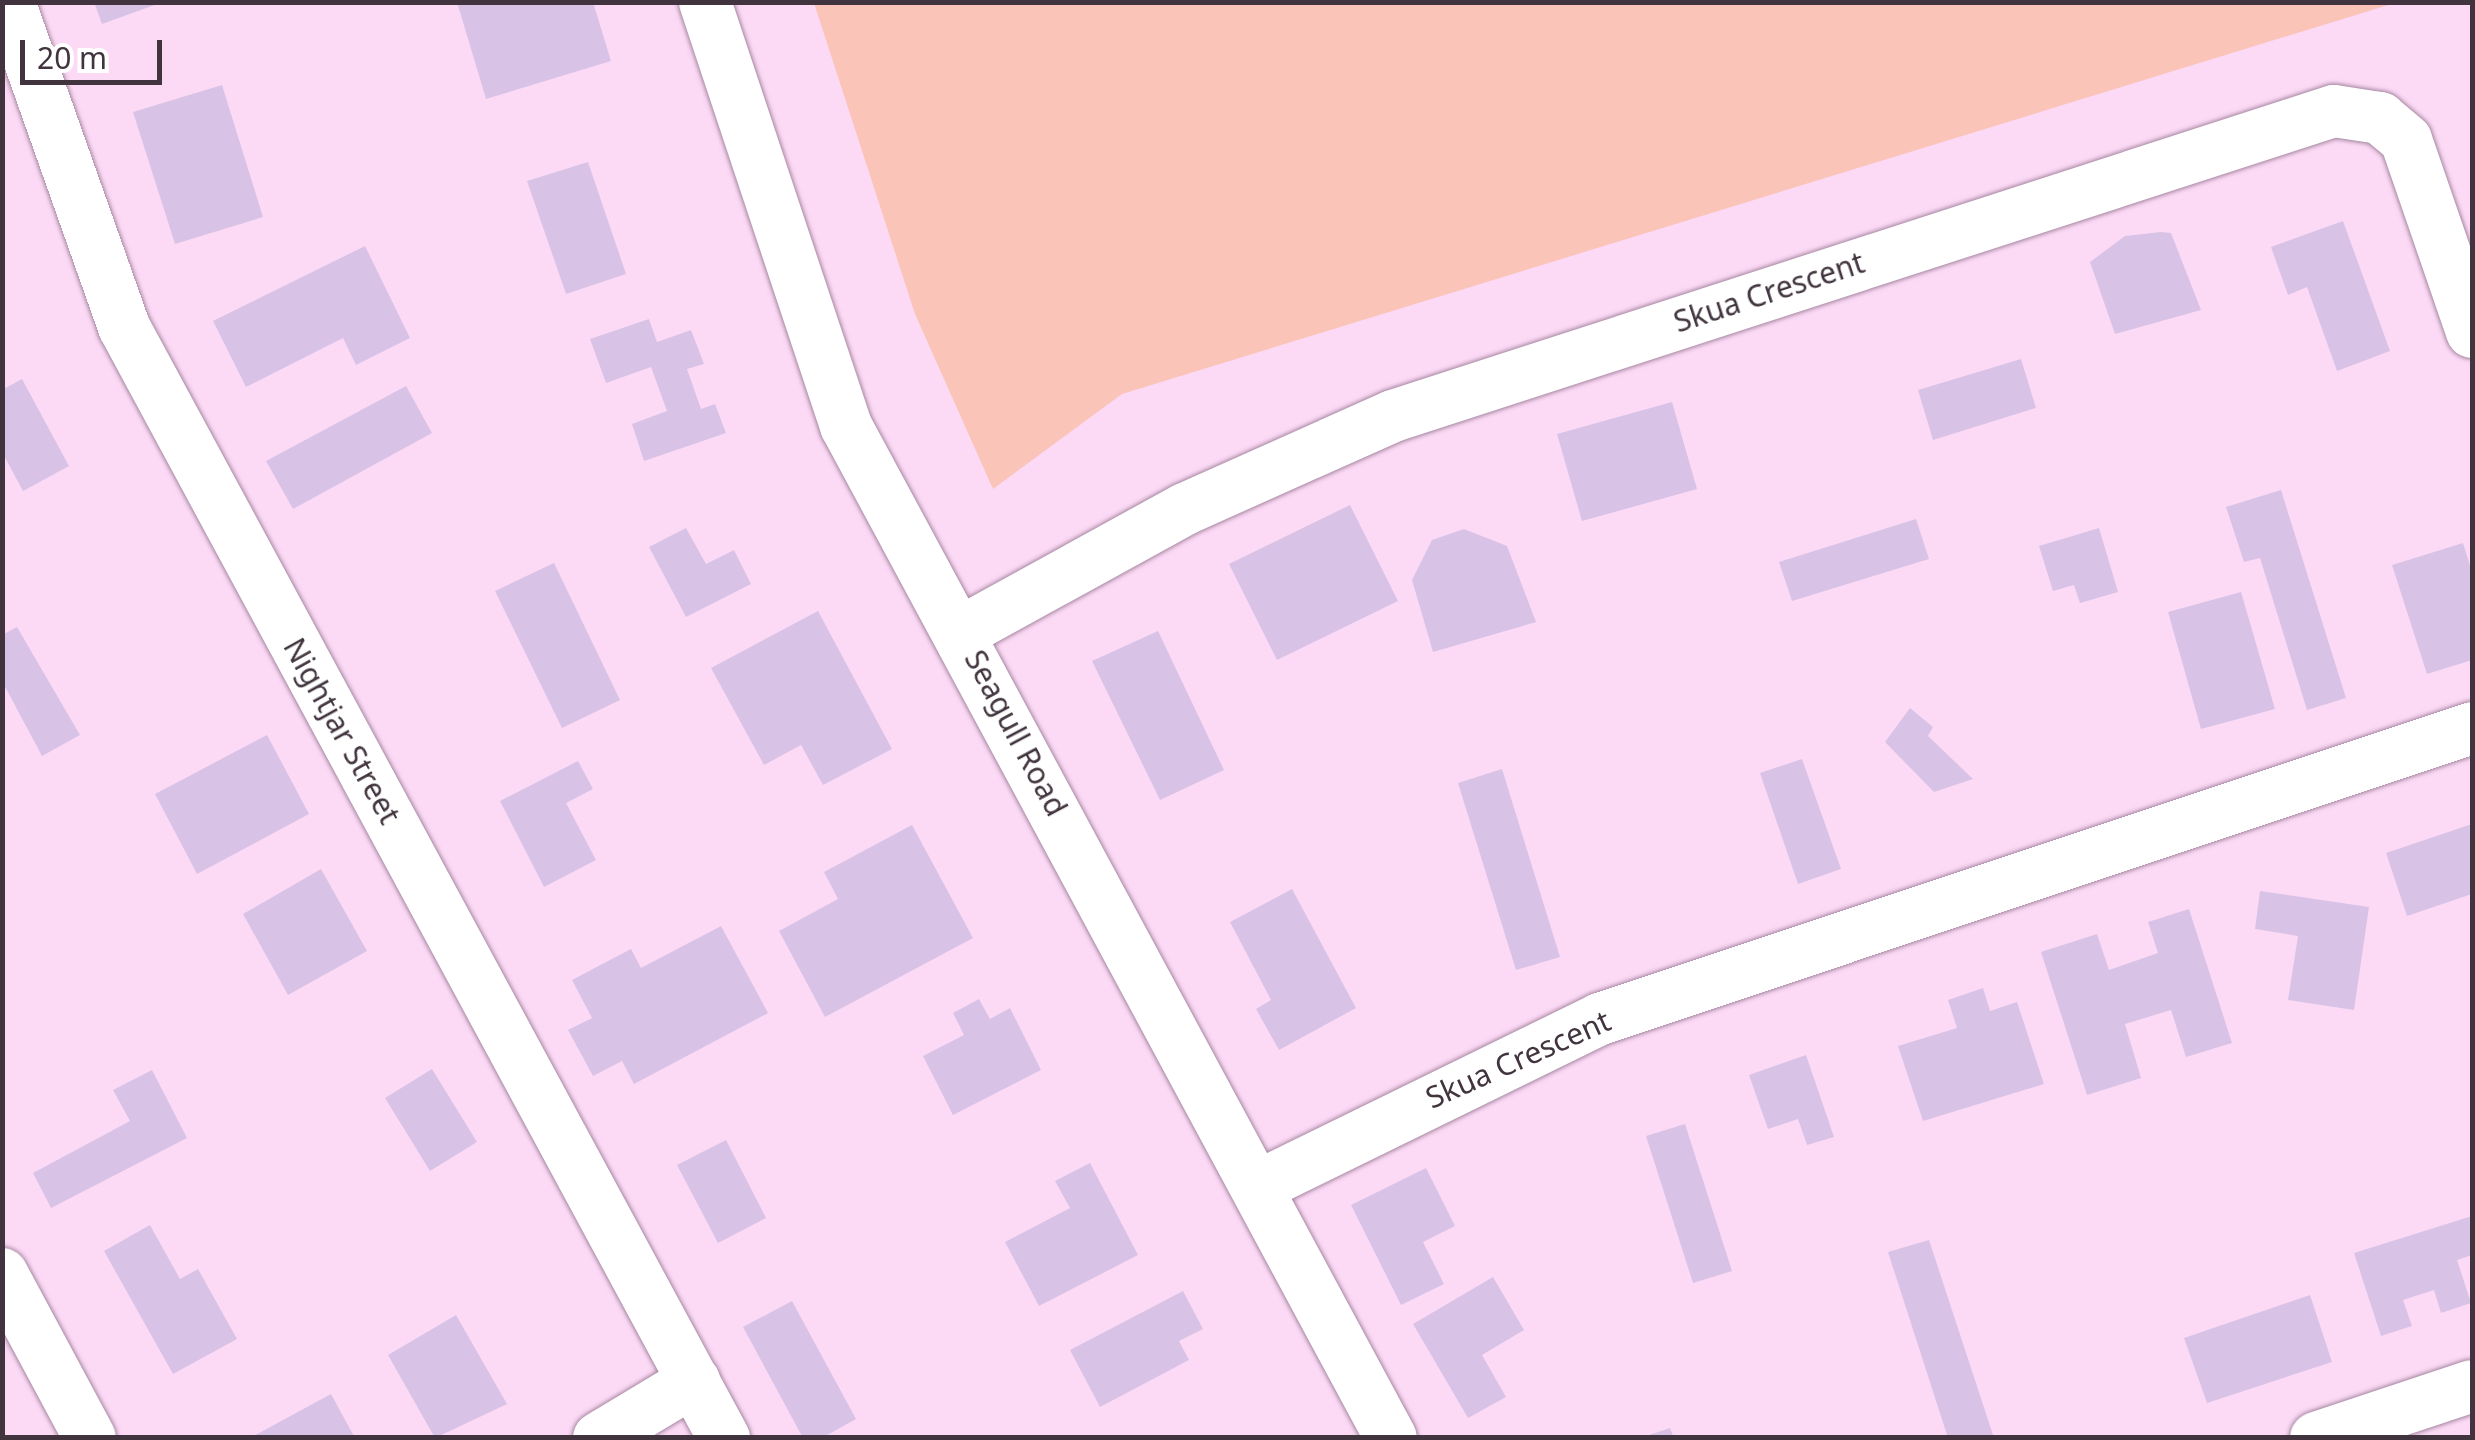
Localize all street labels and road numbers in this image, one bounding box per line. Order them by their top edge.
street label: Skua Crescent [1669,244,1869,340]
street label: Nightjar Street [276,632,408,830]
street label: Seagull Road [957,644,1075,822]
street label: Skua Crescent [1420,1002,1616,1116]

